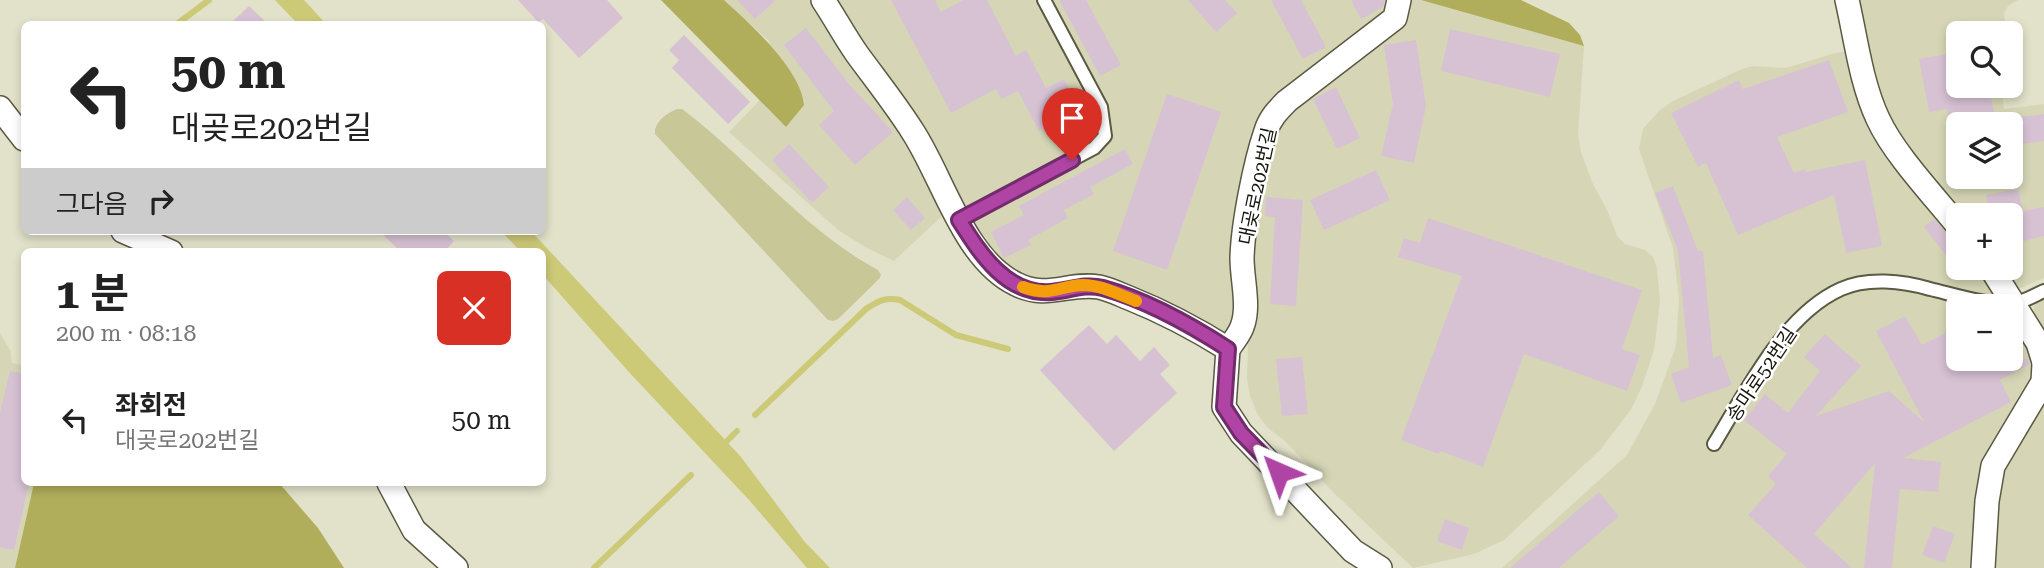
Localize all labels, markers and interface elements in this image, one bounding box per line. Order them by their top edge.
map controls [1946,21,2023,371]
button: search [1946,21,2023,98]
text: 50 m [171,43,286,100]
icon: left [56,49,147,140]
pin [1042,88,1102,160]
icon: arrive [1053,99,1091,137]
text: 대곶로202번길 [171,109,372,147]
button: layers [1946,112,2023,189]
street label: 대곶로202번길 [1234,125,1281,247]
icon: right [142,182,180,220]
text: 그다음 [56,189,128,219]
button: + [1946,203,2023,280]
text: 1 분 [56,269,129,318]
button: close [437,271,511,345]
button: − [1946,294,2023,371]
text: 200 m · 08:18 [56,320,196,347]
street label: 송마로52번길 [1721,323,1801,426]
text: 좌회전 [115,390,187,420]
icon: left [56,401,94,439]
text: 50 m [452,405,511,435]
text: 대곶로202번길 [115,427,259,454]
position arrow [1242,435,1316,509]

